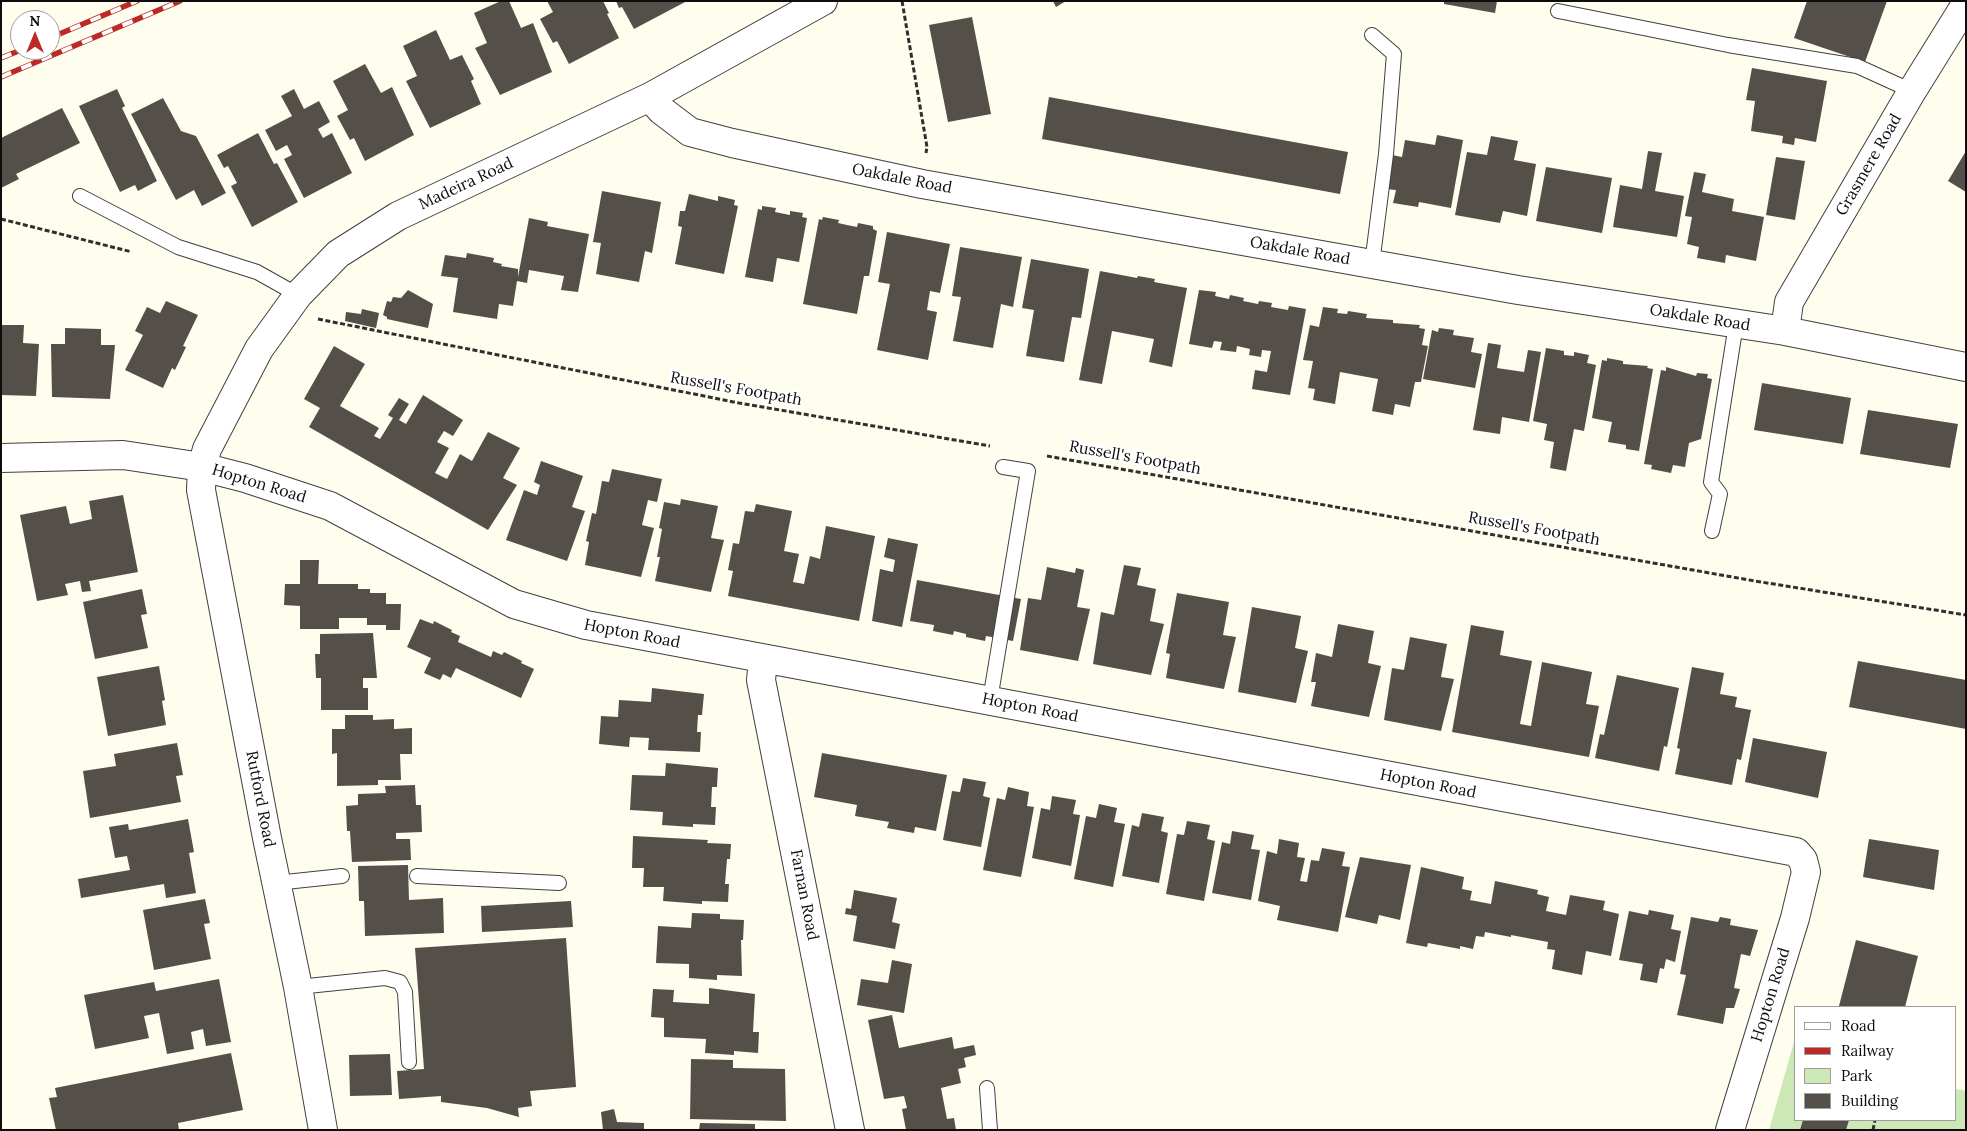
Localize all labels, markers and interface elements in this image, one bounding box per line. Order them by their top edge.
north arrow [10,10,60,60]
text: N [30,12,40,30]
street label: Grasmere Road [1832,111,1906,219]
street label: Madeira Road [416,154,516,214]
street label: Oakdale Road [850,160,954,198]
street label: Oakdale Road [1248,233,1352,269]
street label: Oakdale Road [1648,301,1752,335]
street label: Russell's Footpath [669,368,803,410]
street label: Russell's Footpath [1068,437,1202,479]
street label: Hopton Road [210,461,308,507]
street label: Russell's Footpath [1467,508,1601,550]
street label: Hopton Road [582,615,682,653]
street label: Hopton Road [980,689,1080,727]
street label: Rutford Road [241,749,279,849]
street label: Hopton Road [1378,765,1478,803]
street label: Farnan Road [786,848,822,942]
street label: Hopton Road [1748,946,1794,1044]
legend [1794,1006,1957,1121]
text: Road [1841,1016,1876,1035]
text: Railway [1841,1041,1894,1060]
text: Park [1841,1066,1872,1085]
text: Building [1841,1091,1898,1110]

